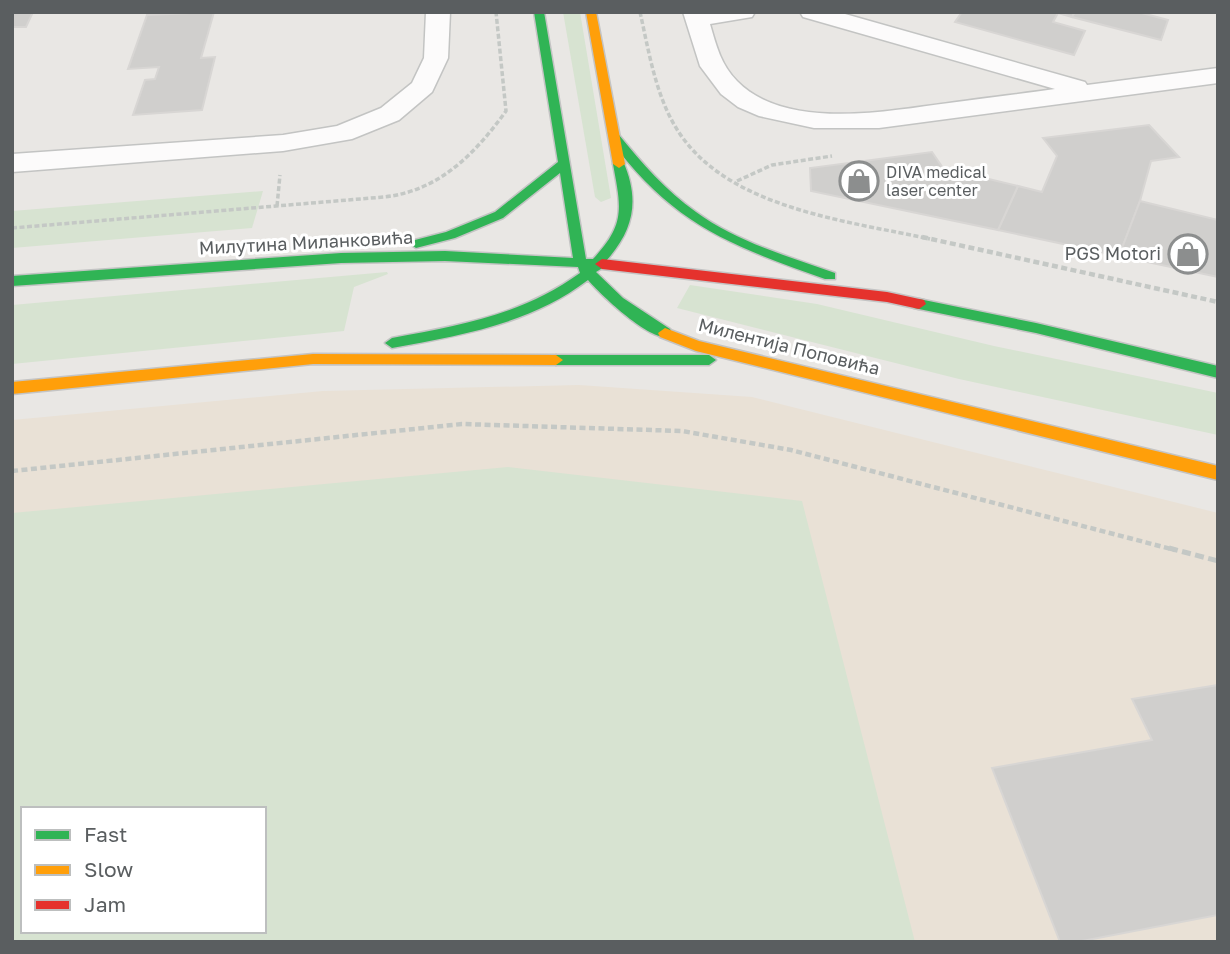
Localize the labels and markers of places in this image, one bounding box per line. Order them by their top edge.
shop icon: DIVA medical laser center [838,160,880,202]
place label: DIVA medical laser center [886,162,987,200]
shop icon: PGS Motori [1167,233,1209,275]
place label: PGS Motori [1064,242,1161,264]

